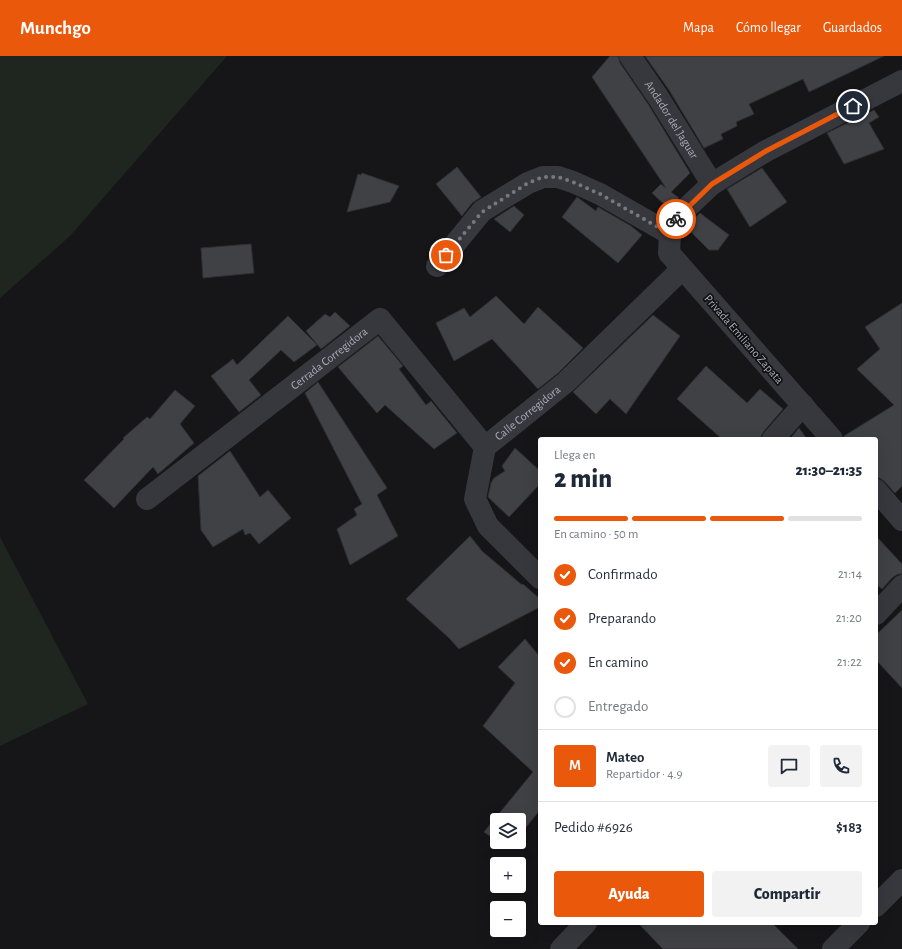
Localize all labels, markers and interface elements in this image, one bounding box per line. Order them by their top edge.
text: Munchgo [20,19,91,38]
text: Mapa [683,21,714,35]
text: Cómo llegar [736,21,801,35]
text: Guardados [823,21,882,35]
street label: Andador del Jaguar [643,78,701,161]
pin [836,89,870,123]
icon: home [842,95,864,117]
courier [656,199,696,239]
icon: bike [665,208,687,230]
pin [429,238,463,272]
icon: bag [435,244,457,266]
street label: Privada Emiliano Zapata [702,292,786,386]
street label: Cerrada Corregidora [288,325,370,392]
street label: Calle Corregidora [492,383,563,443]
text: Llega en [554,449,596,462]
text: 21:30–21:35 [795,463,862,478]
text: 2 min [554,466,612,492]
text: En camino · 50 m [554,528,639,541]
icon: check [554,564,576,586]
text: Confirmado [588,567,658,582]
text: 21:14 [838,568,862,581]
icon: check [554,608,576,630]
text: Preparando [588,611,656,626]
text: 21:20 [836,612,862,625]
icon: check [554,652,576,674]
text: En camino [588,655,648,670]
text: 21:22 [837,656,862,669]
text: Entregado [588,699,648,714]
button: chat [768,745,810,787]
button: phone [820,745,862,787]
text: Mateo [606,750,644,765]
text: M [569,758,581,773]
text: Repartidor · 4.9 [606,768,683,781]
map controls [490,813,526,937]
button: layers [490,813,526,849]
text: Pedido #6926 [554,820,633,835]
text: $183 [836,820,862,835]
button: + [490,857,526,893]
button: Ayuda [554,871,704,917]
button: Compartir [712,871,862,917]
button: − [490,901,526,937]

